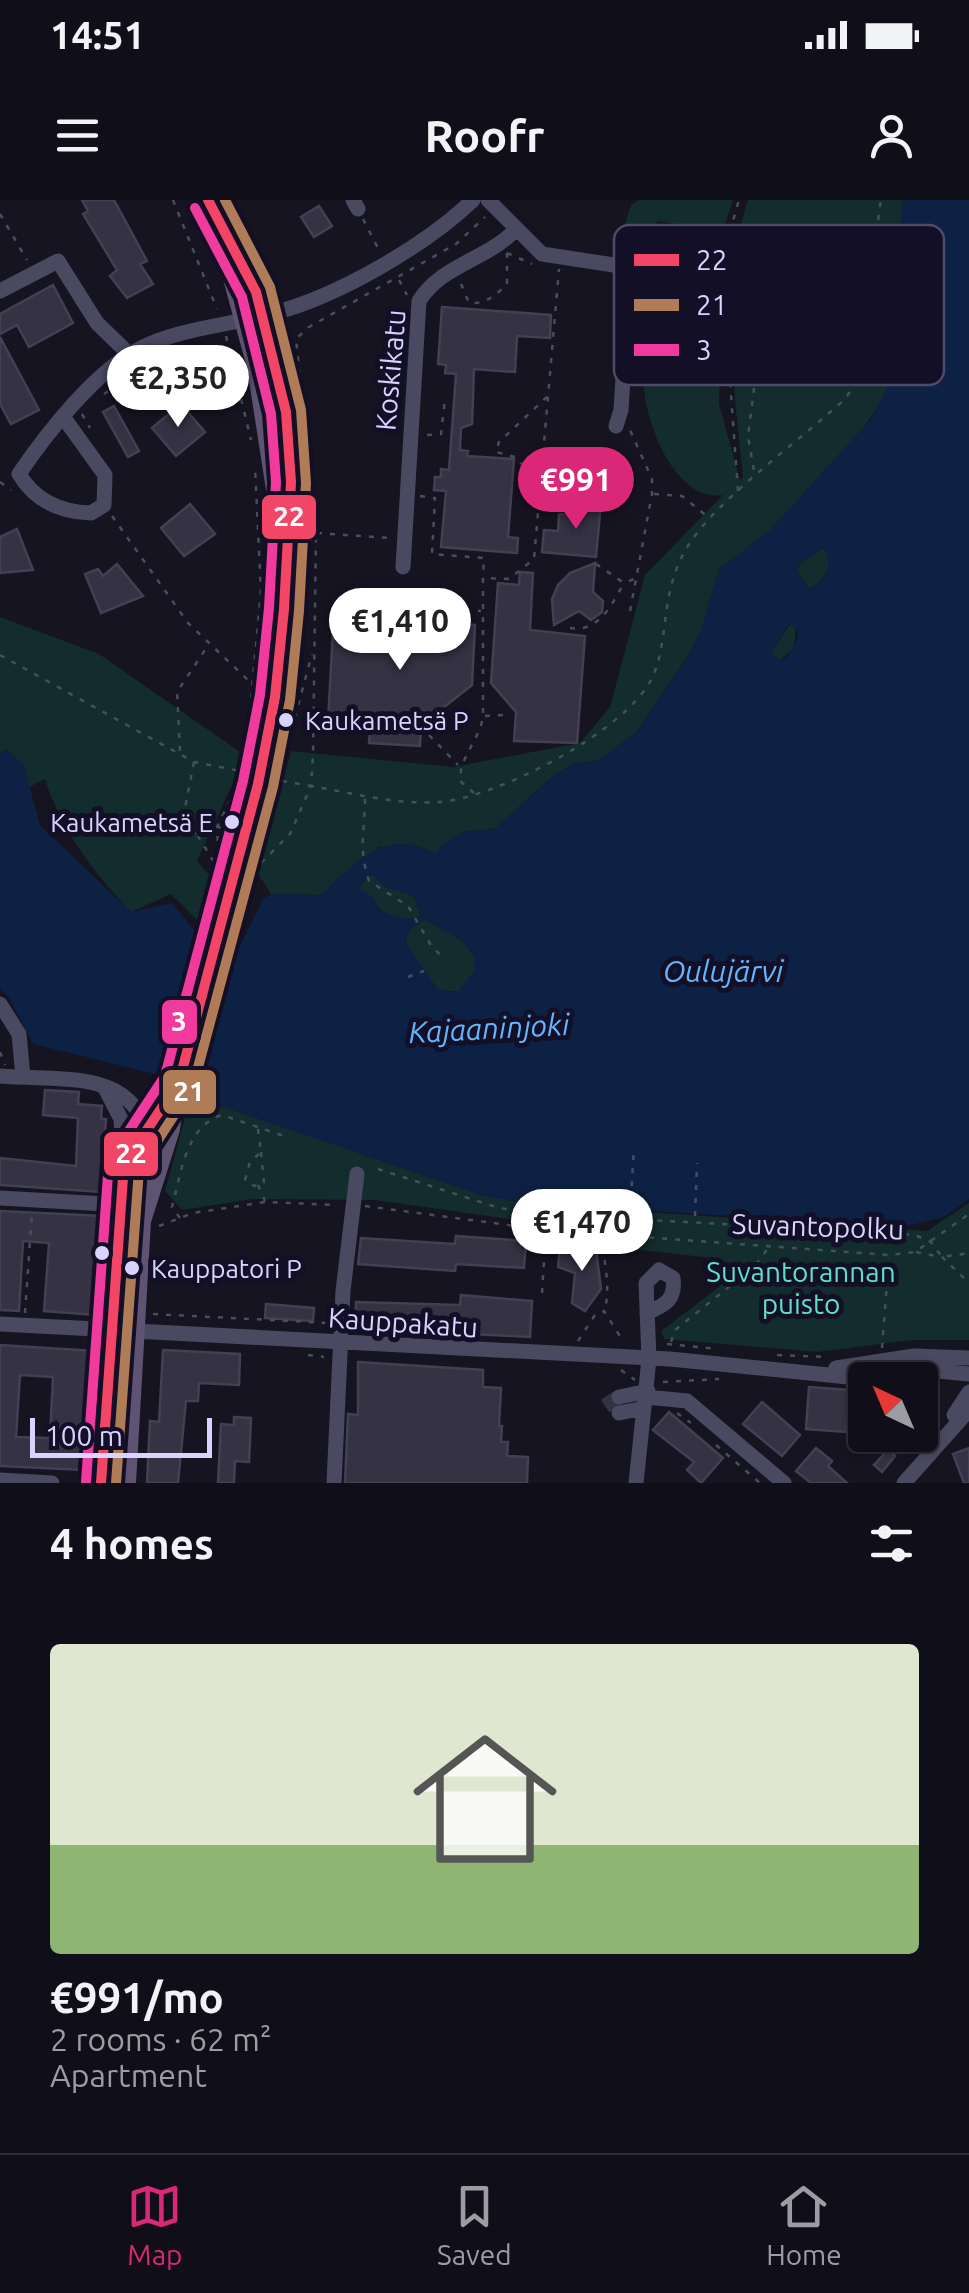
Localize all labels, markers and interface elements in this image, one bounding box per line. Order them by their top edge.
text: 14:51 [50,14,145,56]
icon: menu [50,108,105,163]
icon: person [864,108,919,163]
text: Roofr [425,110,544,161]
legend [614,225,944,385]
text: 22 [696,244,728,275]
text: 21 [696,289,728,320]
street label: Koskikatu [369,308,411,432]
text: 3 [696,334,712,365]
pin: €2,350 [97,345,259,430]
text: €2,350 [129,359,227,395]
pin: €991 [517,447,635,532]
text: €991 [540,461,612,497]
line badge: 22 [260,493,318,541]
text: 22 [273,500,305,531]
pin: €1,410 [319,588,481,673]
text: €1,410 [351,602,449,638]
place label: Kaukametsä P [305,706,469,735]
marker: Kaukametsä P [276,710,296,730]
place label: Kaukametsä E [50,808,213,837]
marker: Kaukametsä E [222,812,242,832]
water label: Oulujärvi [663,954,785,988]
line badge: 3 [160,998,199,1046]
text: 3 [171,1005,187,1036]
water label: Kajaaninjoki [408,1007,572,1049]
line badge: 21 [161,1068,218,1116]
text: 21 [173,1075,205,1106]
line badge: 22 [102,1130,160,1178]
text: 22 [115,1137,147,1168]
pin: €1,470 [501,1189,663,1274]
text: €1,470 [533,1203,631,1239]
street label: Suvantopolku [731,1208,905,1244]
unlabelled marker [92,1243,112,1263]
place label: Kauppatori P [151,1254,302,1283]
park label: Suvantorannan puisto [706,1256,896,1319]
marker: Kauppatori P [122,1258,142,1278]
street label: Kauppakatu [327,1301,479,1343]
north arrow [848,1362,938,1452]
map controls [848,1362,938,1452]
scale bar [30,1413,212,1458]
text: 100 m [45,1420,123,1451]
icon: filters [864,1516,919,1571]
text: 4 homes [50,1520,214,1567]
icon: home [395,1709,575,1889]
text: €991/mo [50,1974,224,2021]
text: 2 rooms · 62 m² [50,2021,271,2057]
text: Apartment [50,2057,207,2093]
tab: Map [127,2179,182,2270]
tab: Saved [437,2179,512,2270]
tab: Home [766,2179,842,2270]

